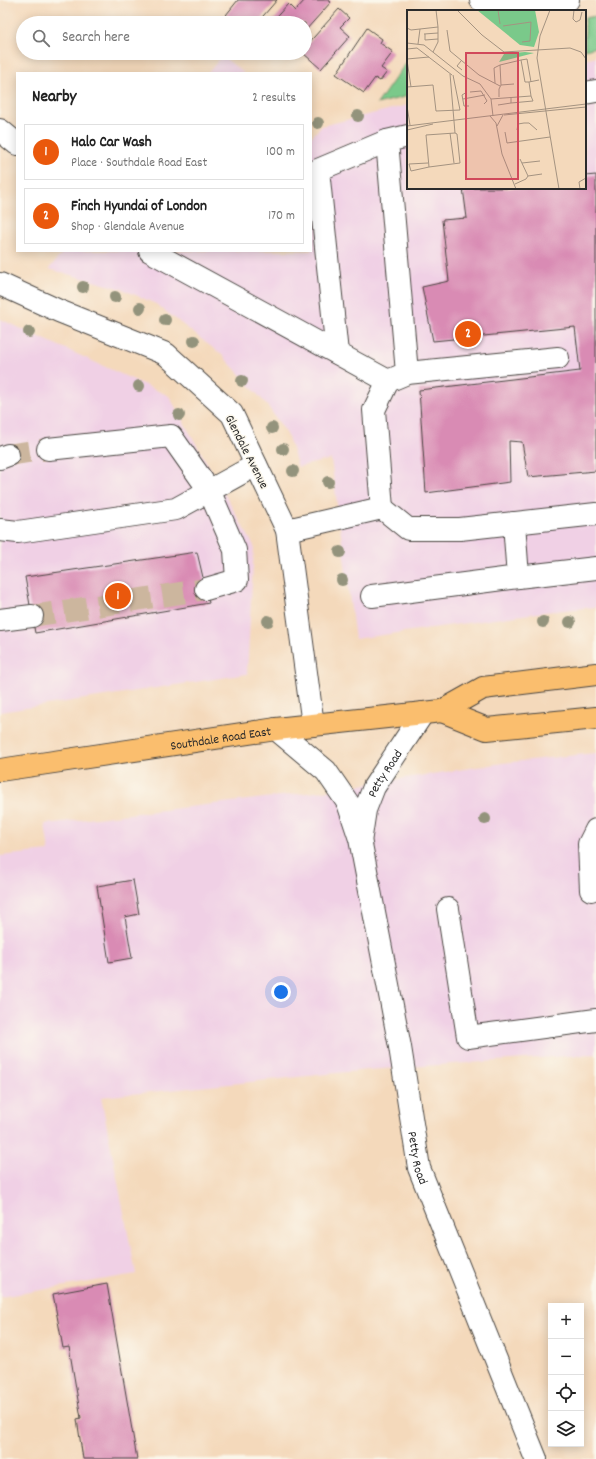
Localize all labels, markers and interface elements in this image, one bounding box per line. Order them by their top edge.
inset map [407,10,586,189]
search box [16,16,312,60]
icon: search [30,27,52,49]
text: Search here [62,27,130,49]
text: Nearby [32,86,76,110]
text: 2 results [252,89,296,108]
text: Halo Car Wash [71,132,152,154]
text: 1 [45,143,47,162]
text: 100 m [266,143,295,162]
text: Place · Southdale Road East [71,154,207,173]
text: Finch Hyundai of London [71,196,207,218]
text: 2 [43,207,49,226]
text: 170 m [268,207,295,226]
text: Shop · Glendale Avenue [71,218,184,237]
pin: 2 [455,319,481,349]
street label: Glendale Avenue [219,412,273,493]
pin: 1 [105,581,131,611]
street label: Southdale Road East [169,723,273,757]
street label: Petty Road [364,747,408,801]
your location [271,982,291,1002]
street label: Petty Road [401,1130,432,1188]
map controls [548,1303,584,1447]
button: + [548,1303,584,1339]
button: − [548,1339,584,1375]
button: locate [548,1375,584,1411]
button: layers [548,1411,584,1447]

